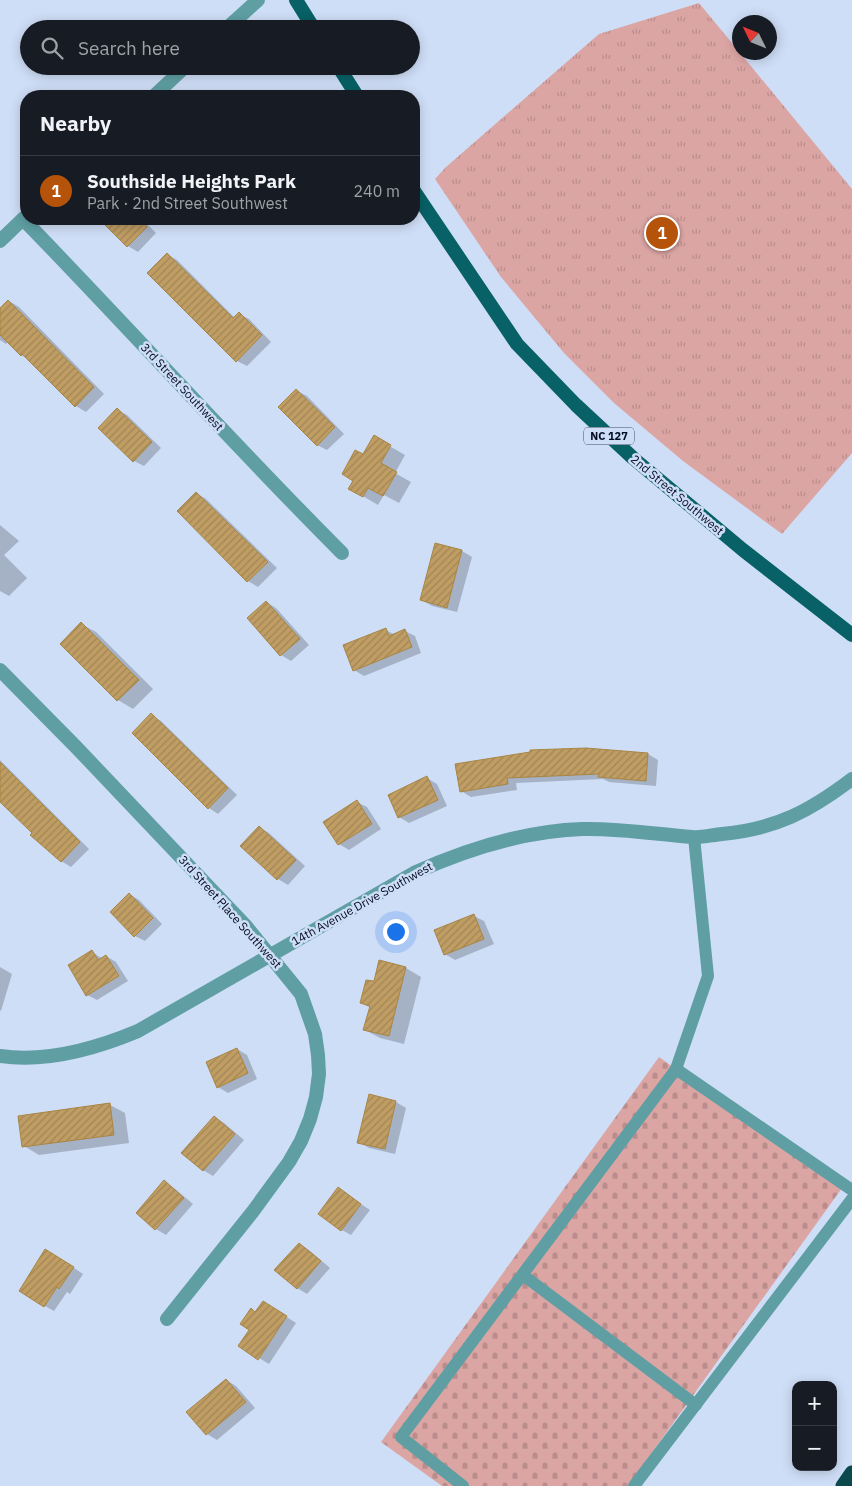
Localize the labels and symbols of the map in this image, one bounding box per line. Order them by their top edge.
north arrow [732,15,777,60]
pin: 1 [646,214,678,252]
street label: 3rd Street Southwest [138,340,227,434]
road number: NC 127 [584,428,634,444]
street label: 2nd Street Southwest [628,451,727,538]
street label: 3rd Street Place Southwest [176,852,285,971]
street label: 14th Avenue Drive Southwest [289,858,435,949]
your location [383,919,409,945]

